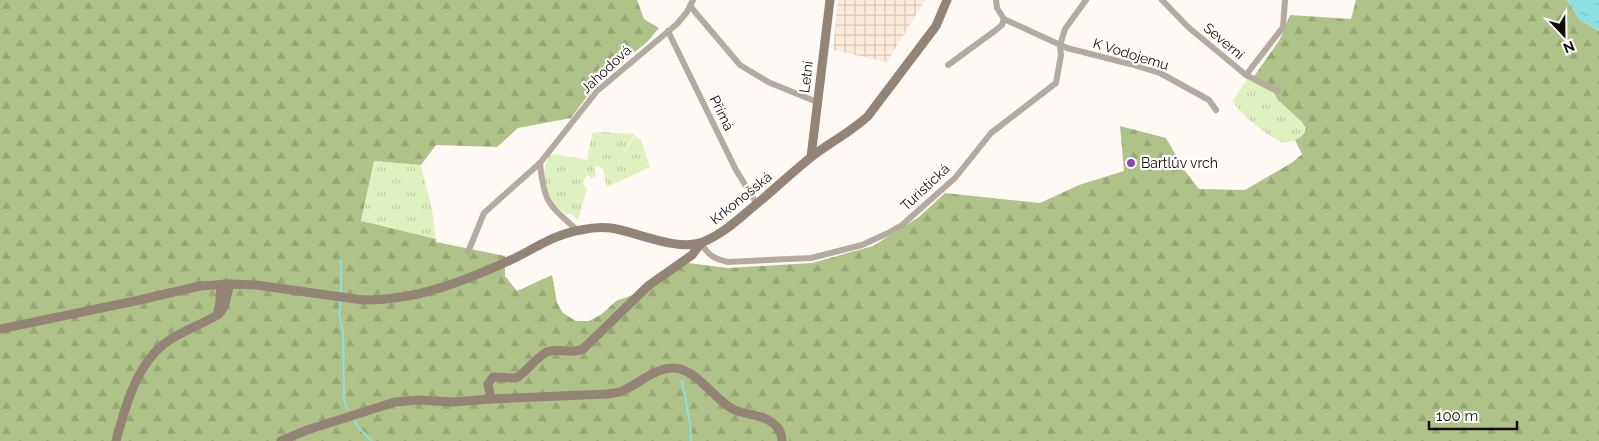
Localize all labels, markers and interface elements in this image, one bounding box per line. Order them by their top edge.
north arrow [1539,10,1589,60]
street label: Severní [1200,19,1248,63]
street label: K Vodojemu [1091,35,1171,73]
text: N [1561,38,1577,56]
street label: Jahodová [578,42,634,96]
street label: Letní [796,59,816,94]
street label: Přímá [707,93,737,133]
place label: Bartlův vrch [1141,155,1218,171]
marker: Bartlův vrch [1125,157,1137,169]
street label: Turistická [897,160,953,214]
street label: Krkonošská [707,168,775,228]
scale bar [1429,398,1516,430]
text: 100 m [1436,407,1478,425]

